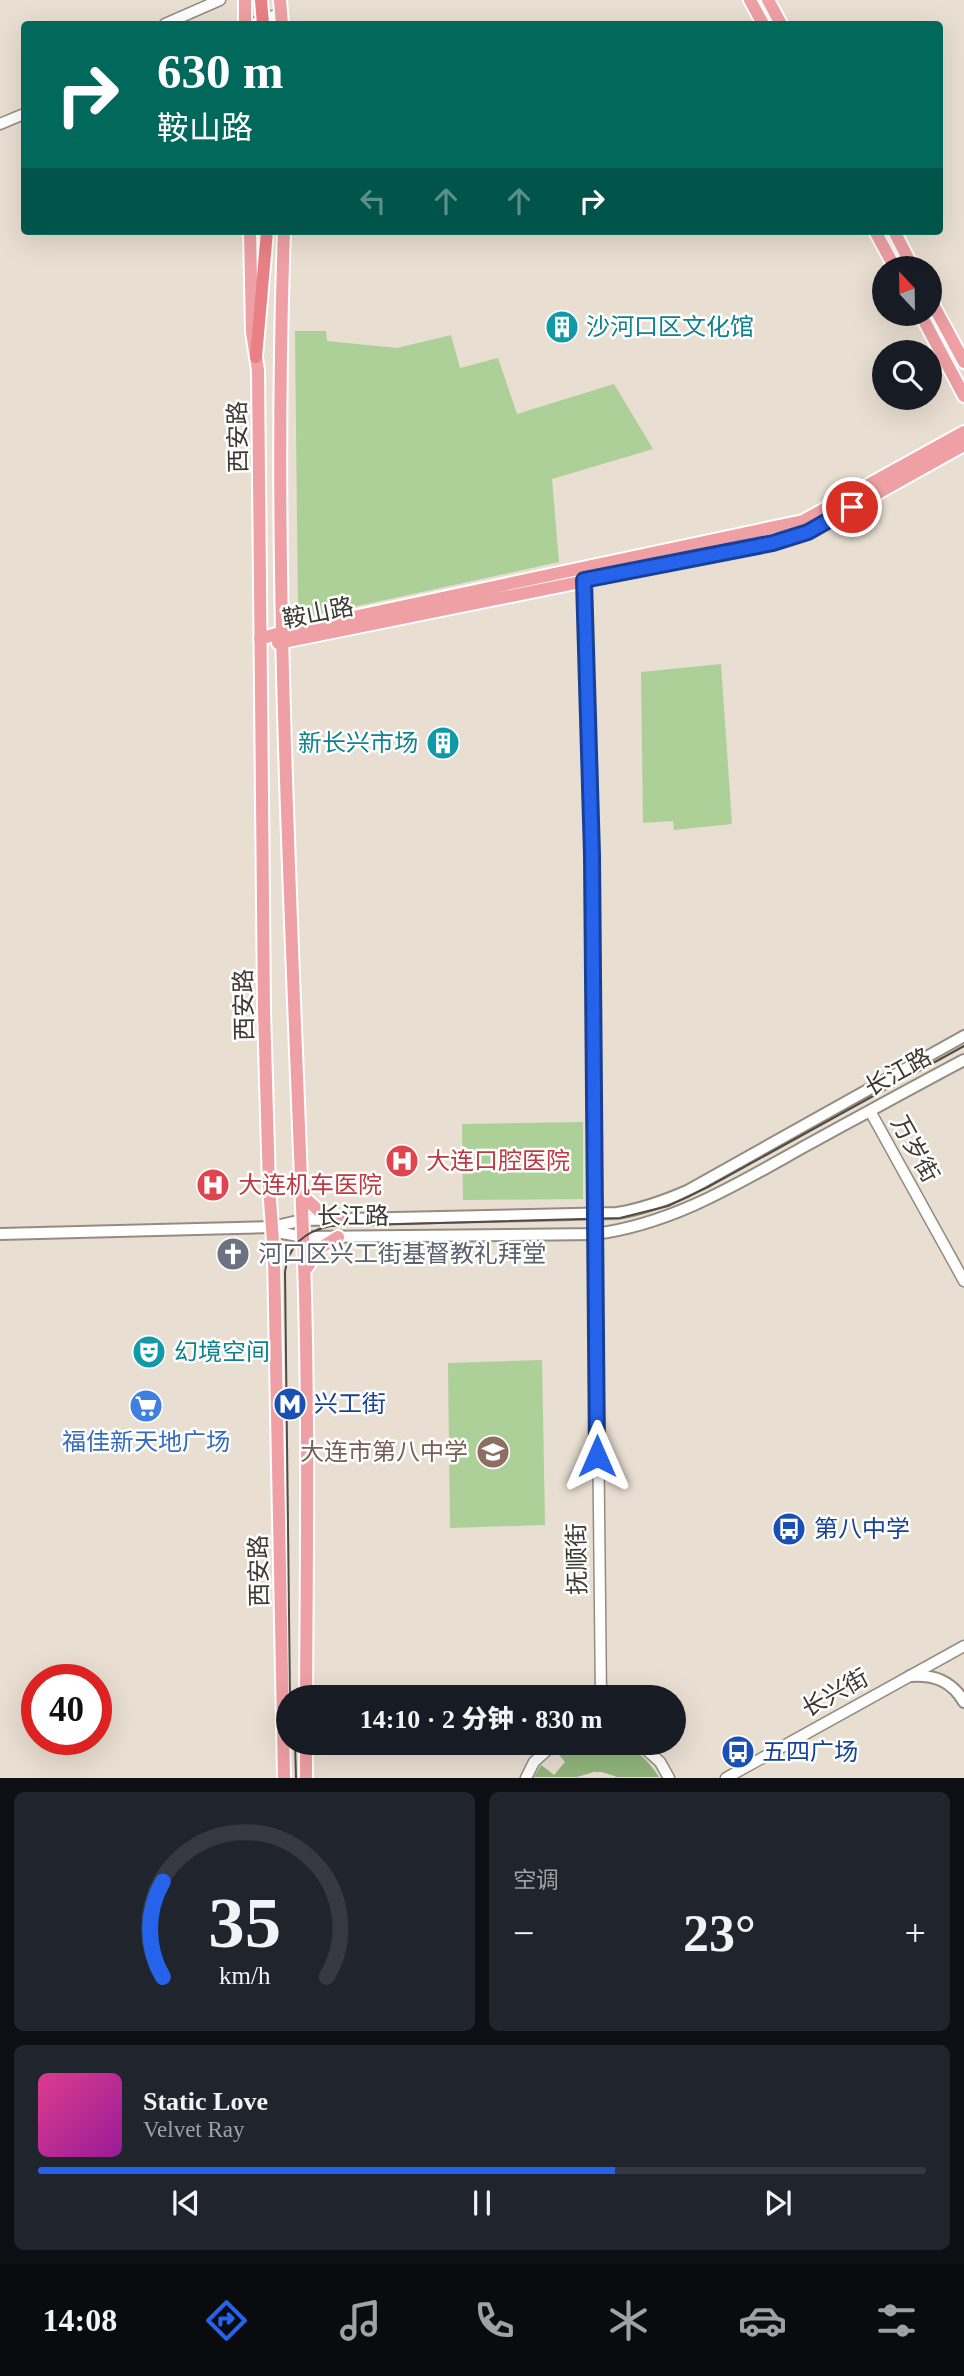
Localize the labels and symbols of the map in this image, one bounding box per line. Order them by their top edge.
north arrow [872,256,942,326]
building icon: 沙河口区文化馆 [543,308,581,346]
place label: 沙河口区文化馆 [586,314,754,340]
street label: 西安路 [224,401,252,473]
pin [822,477,882,537]
street label: 鞍山路 [280,593,356,633]
building icon: 新长兴市场 [424,724,462,762]
place label: 新长兴市场 [298,730,418,756]
street label: 西安路 [230,969,258,1041]
street label: 长江路 [860,1043,936,1101]
street label: 万岁街 [886,1111,944,1187]
hospital icon: 大连口腔医院 [383,1142,421,1180]
place label: 大连口腔医院 [426,1148,570,1174]
hospital icon: 大连机车医院 [194,1166,232,1204]
place label: 大连机车医院 [238,1172,382,1198]
street label: 长江路 [317,1203,389,1229]
church icon: 河口区兴工街基督教礼拜堂 [214,1235,252,1273]
place label: 河口区兴工街基督教礼拜堂 [258,1241,546,1267]
theatre icon: 幻境空间 [130,1333,168,1371]
place label: 幻境空间 [174,1339,270,1365]
metro station icon: 兴工街 [271,1385,309,1423]
supermarket icon: 福佳新天地广场 [127,1387,165,1425]
place label: 兴工街 [314,1391,386,1417]
position arrow [560,1419,634,1493]
place label: 福佳新天地广场 [62,1429,230,1455]
school or university icon: 大连市第八中学 [474,1433,512,1471]
place label: 大连市第八中学 [300,1439,468,1465]
bus stop icon: 第八中学 [770,1510,808,1548]
place label: 第八中学 [814,1516,910,1542]
street label: 抚顺街 [563,1523,591,1595]
street label: 西安路 [245,1535,273,1607]
speed limit sign: 40 [21,1664,112,1755]
street label: 长兴街 [797,1664,873,1722]
bus stop icon: 五四广场 [719,1733,757,1771]
place label: 五四广场 [762,1739,858,1765]

